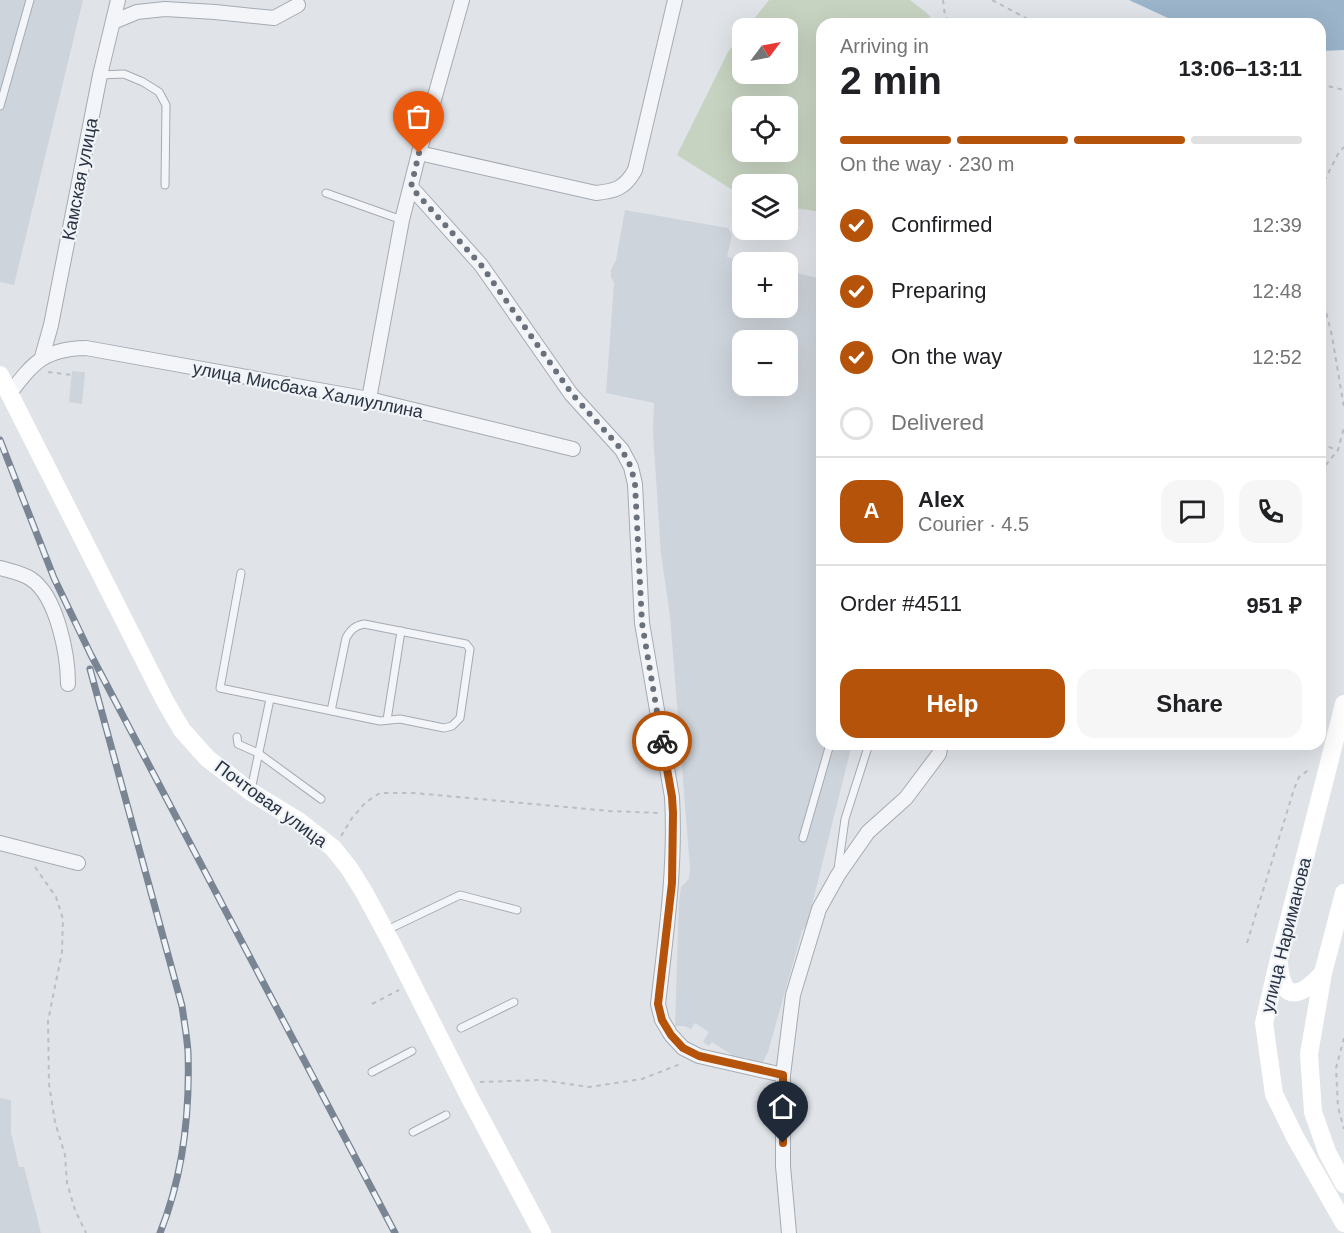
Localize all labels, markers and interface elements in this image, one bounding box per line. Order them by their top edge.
north arrow [732,18,798,84]
map controls [732,18,798,396]
text: Arriving in [840,35,929,57]
text: 13:06–13:11 [1178,56,1302,81]
text: 2 min [840,59,942,102]
pin [393,91,444,153]
button: locate [732,96,798,162]
icon: bag [402,100,435,133]
street label: Камская улица [58,115,102,242]
text: On the way · 230 m [840,153,1015,175]
button: layers [732,174,798,240]
icon: check [840,209,873,242]
text: Confirmed [891,212,992,237]
text: 12:39 [1252,214,1302,236]
button: + [732,252,798,318]
icon: check [840,275,873,308]
text: Preparing [891,278,986,303]
text: 12:48 [1252,280,1302,302]
button: − [732,330,798,396]
icon: check [840,341,873,374]
text: On the way [891,344,1002,369]
text: 12:52 [1252,346,1302,368]
street label: улица Мисбаха Халиуллина [191,358,426,422]
text: Delivered [891,410,984,435]
button: chat [1161,480,1224,543]
button: phone [1239,480,1302,543]
text: Alex [918,487,964,512]
text: A [864,498,879,523]
text: Courier · 4.5 [918,513,1029,535]
text: Order #4511 [840,591,962,616]
text: 951 ₽ [1246,593,1302,618]
button: Help [840,669,1065,738]
button: Share [1077,669,1302,738]
courier [632,711,692,771]
icon: bike [646,725,679,758]
street label: Почтовая улица [211,757,332,852]
street label: улица Нариманова [1257,854,1315,1015]
pin [757,1081,808,1143]
icon: home [766,1090,799,1123]

